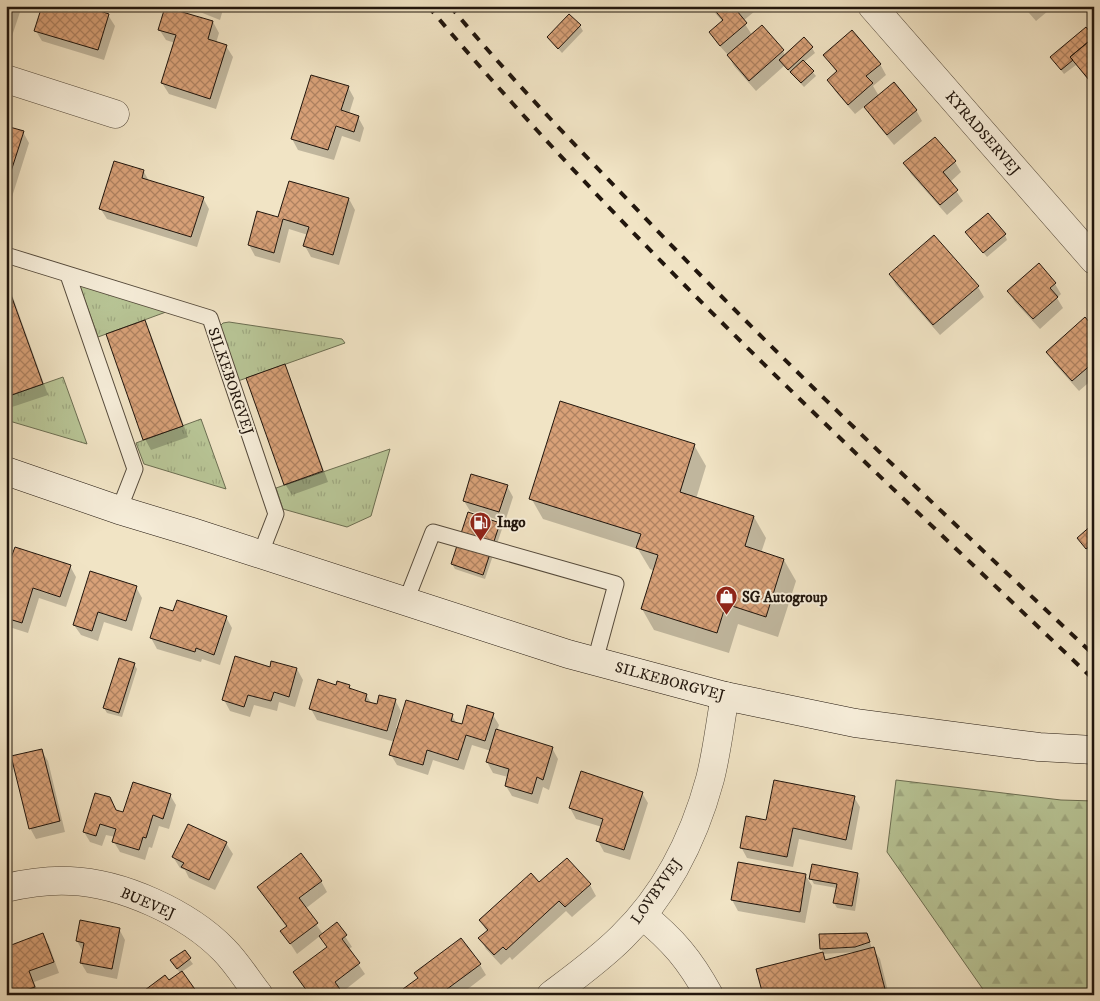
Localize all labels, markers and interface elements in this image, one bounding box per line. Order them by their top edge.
street label: KYRADSERVEJ [941,87,1024,179]
street label: SILKEBORGVEJ [203,325,258,437]
fuel station icon: Ingo [469,510,493,541]
place label: Ingo [497,513,526,532]
shop icon: SG Autogroup [714,585,738,616]
place label: SG Autogroup [742,588,828,607]
street label: SILKEBORGVEJ [613,658,727,705]
street label: LOVBYVEJ [627,855,686,928]
street label: BUEVEJ [117,883,178,923]

